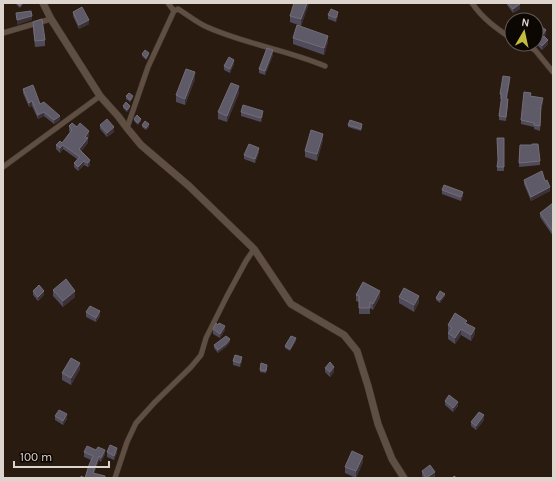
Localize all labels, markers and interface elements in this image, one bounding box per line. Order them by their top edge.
north arrow [504,12,544,52]
text: N [521,16,530,30]
scale bar [14,443,109,469]
text: 100 m [20,450,52,464]

